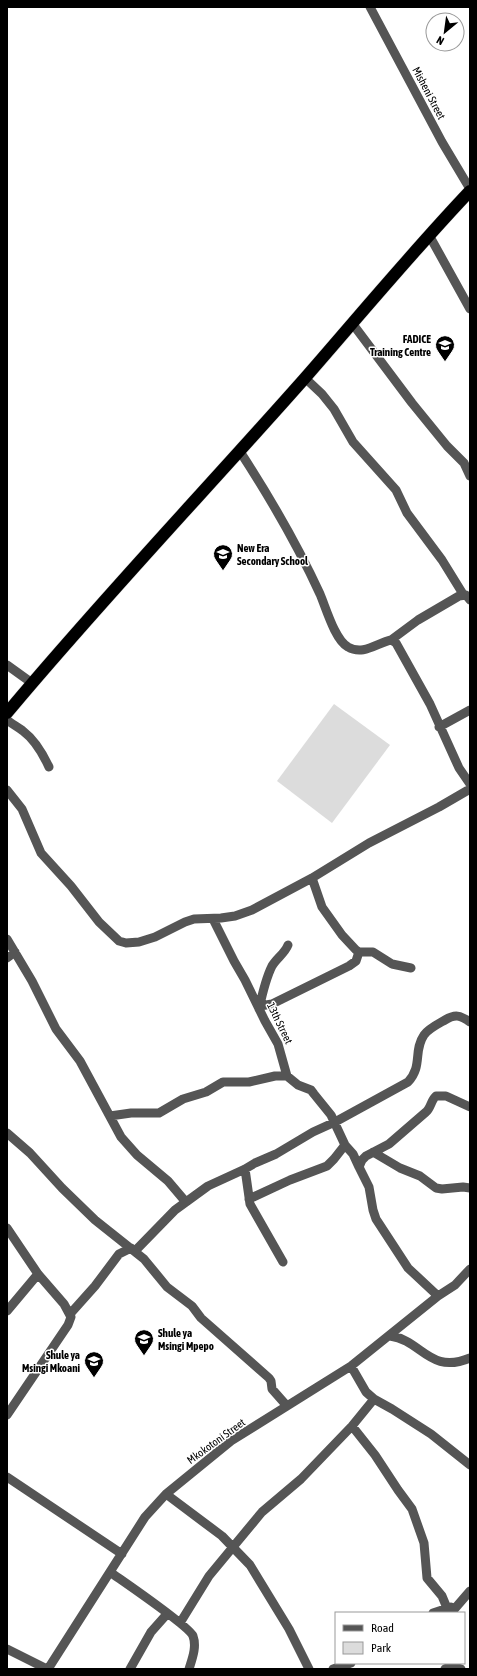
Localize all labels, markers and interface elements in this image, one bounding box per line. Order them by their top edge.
north arrow [425,12,465,52]
text: N [434,34,446,48]
street label: Misheni Street [410,65,448,121]
place label: FADICE Training Centre [370,333,431,358]
school or university icon: FADICE Training Centre [434,334,456,362]
place label: New Era Secondary School [237,542,309,567]
school or university icon: New Era Secondary School [212,543,234,571]
street label: 13th Street [265,1000,295,1046]
place label: Shule ya Msingi Mpepo [158,1327,214,1352]
school or university icon: Shule ya Msingi Mpepo [133,1328,155,1356]
place label: Shule ya Msingi Mkoani [22,1349,80,1374]
school or university icon: Shule ya Msingi Mkoani [83,1350,105,1378]
street label: Mkokotoni Street [185,1416,247,1466]
legend [335,1612,465,1664]
text: Road [371,1621,394,1635]
text: Park [371,1641,392,1655]

